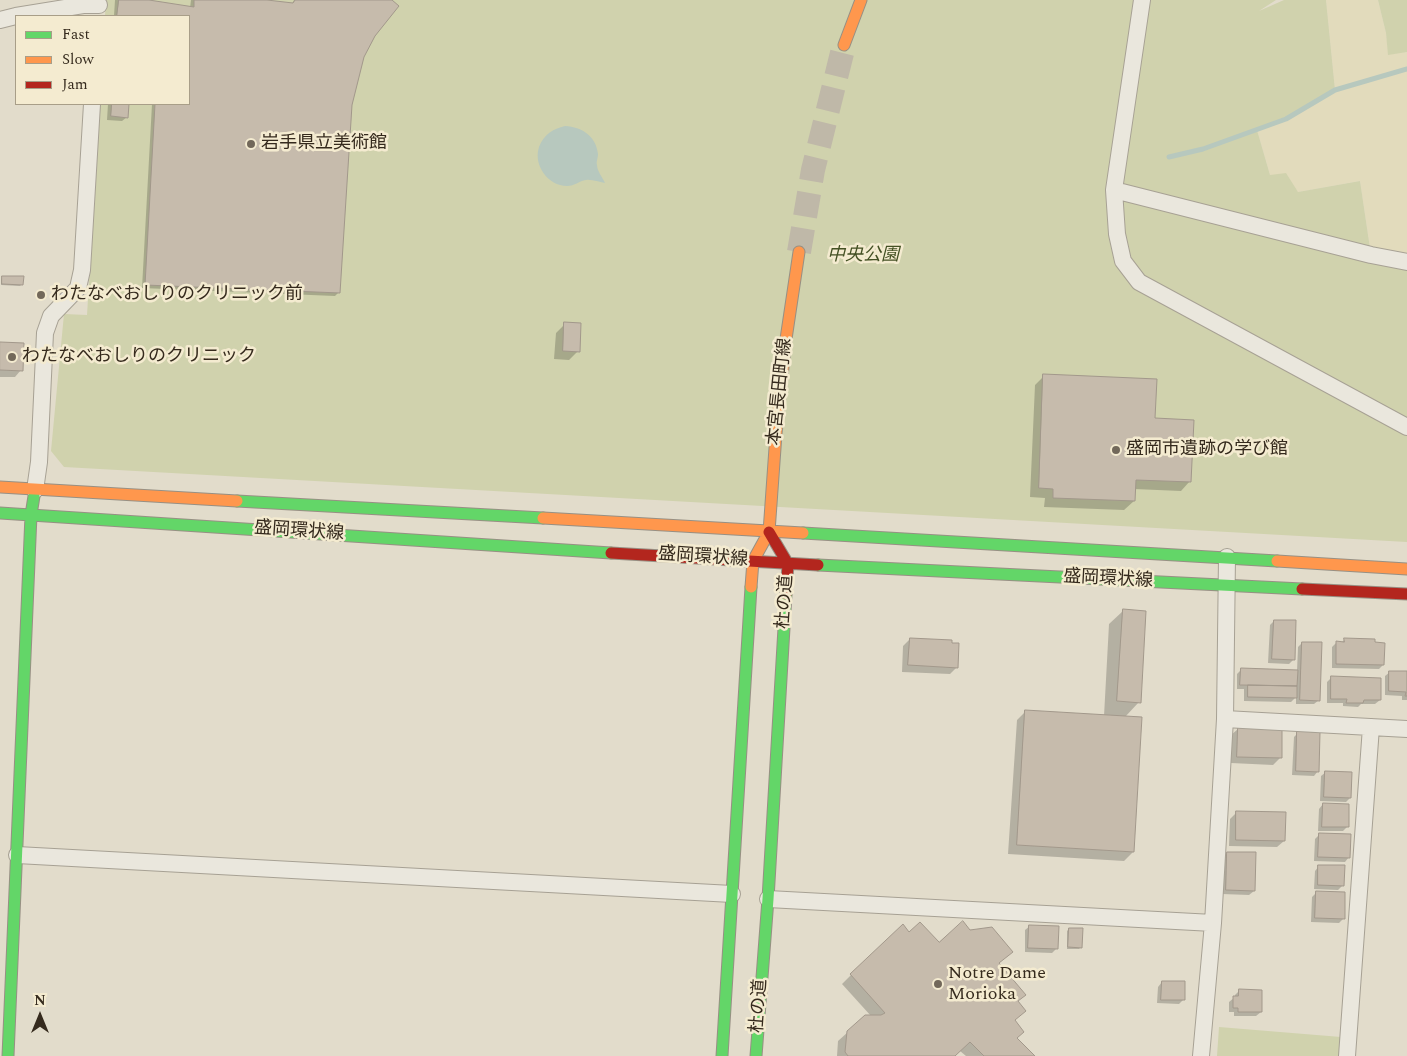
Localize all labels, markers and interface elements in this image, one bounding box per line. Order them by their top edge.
legend [15,15,190,105]
text: Fast [62,23,90,46]
text: Slow [62,48,94,71]
text: Jam [62,73,88,96]
place label: 岩手県立美術館 [261,133,387,155]
marker: 岩手県立美術館 [245,138,257,150]
park label: 中央公園 [827,245,899,267]
place label: わたなべおしりのクリニック前 [51,284,303,306]
marker: わたなべおしりのクリニック前 [35,289,47,301]
street label: 本宮長田町線 [765,337,797,447]
place label: わたなべおしりのクリニック [22,346,256,368]
marker: わたなべおしりのクリニック [6,351,18,363]
place label: 盛岡市遺跡の学び館 [1126,439,1288,461]
marker: 盛岡市遺跡の学び館 [1110,444,1122,456]
street label: 盛岡環状線 [253,518,345,546]
street label: 盛岡環状線 [657,544,749,572]
street label: 盛岡環状線 [1062,567,1154,593]
street label: 杜の道 [773,574,799,630]
place label: Notre Dame Morioka [948,963,1046,1006]
street label: 杜の道 [747,978,773,1034]
marker: Notre Dame Morioka [932,978,944,990]
text: N [34,990,46,1011]
north arrow [15,991,65,1041]

